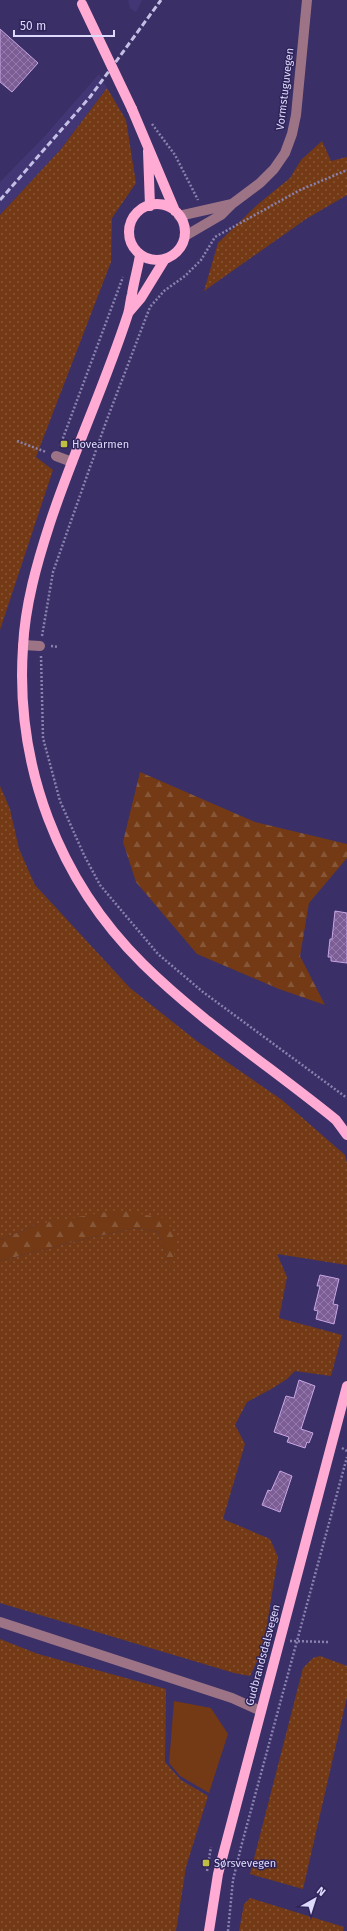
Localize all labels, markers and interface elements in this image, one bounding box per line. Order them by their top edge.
scale bar [14,12,114,38]
text: 50 m [20,19,46,33]
street label: Vormstuguvegen [274,47,296,131]
place label: Hovearmen [72,438,129,451]
marker: Hovearmen [59,439,69,449]
street label: Gudbrandsdalsvegen [243,1603,283,1707]
place label: Sørsvevegen [214,1857,276,1870]
marker: Sørsvevegen [201,1858,211,1868]
north arrow [295,1879,335,1919]
text: N [314,1884,328,1899]

